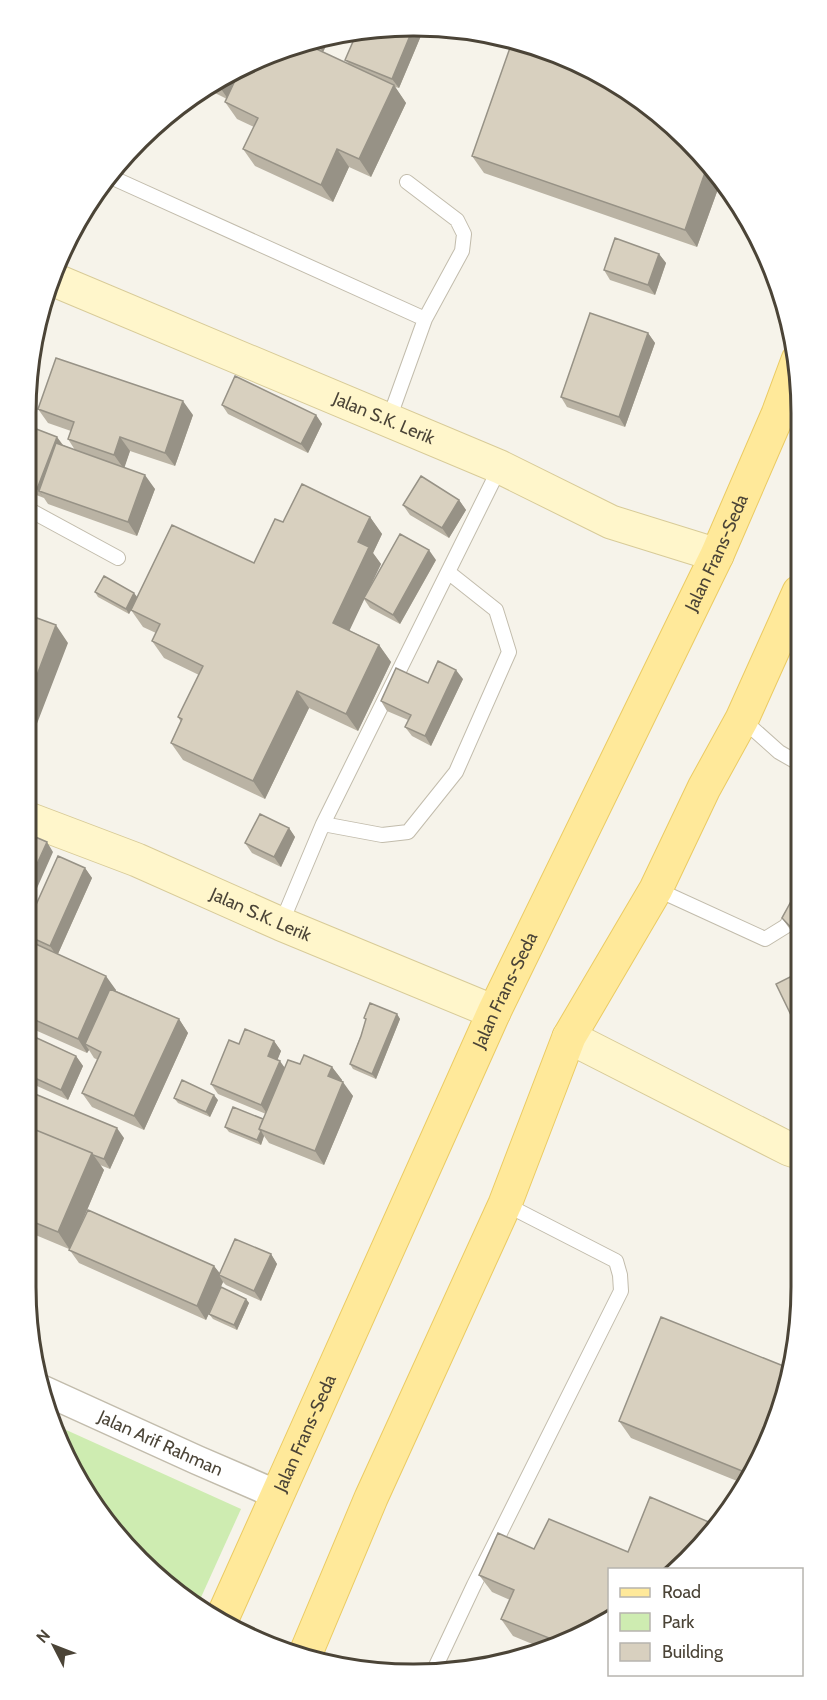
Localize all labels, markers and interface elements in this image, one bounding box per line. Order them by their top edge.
street label: Jalan S.K. Lerik [329,387,439,450]
street label: Jalan Frans-Seda [680,491,753,616]
street label: Jalan S.K. Lerik [206,883,315,947]
street label: Jalan Frans-Seda [468,928,542,1053]
street label: Jalan Frans-Seda [269,1371,341,1496]
street label: Jalan Arif Rahman [94,1405,226,1481]
legend [608,1568,803,1676]
text: Road [662,1581,701,1603]
text: Park [662,1611,695,1633]
north arrow [24,1616,84,1676]
text: N [32,1626,54,1647]
text: Building [662,1641,724,1663]

